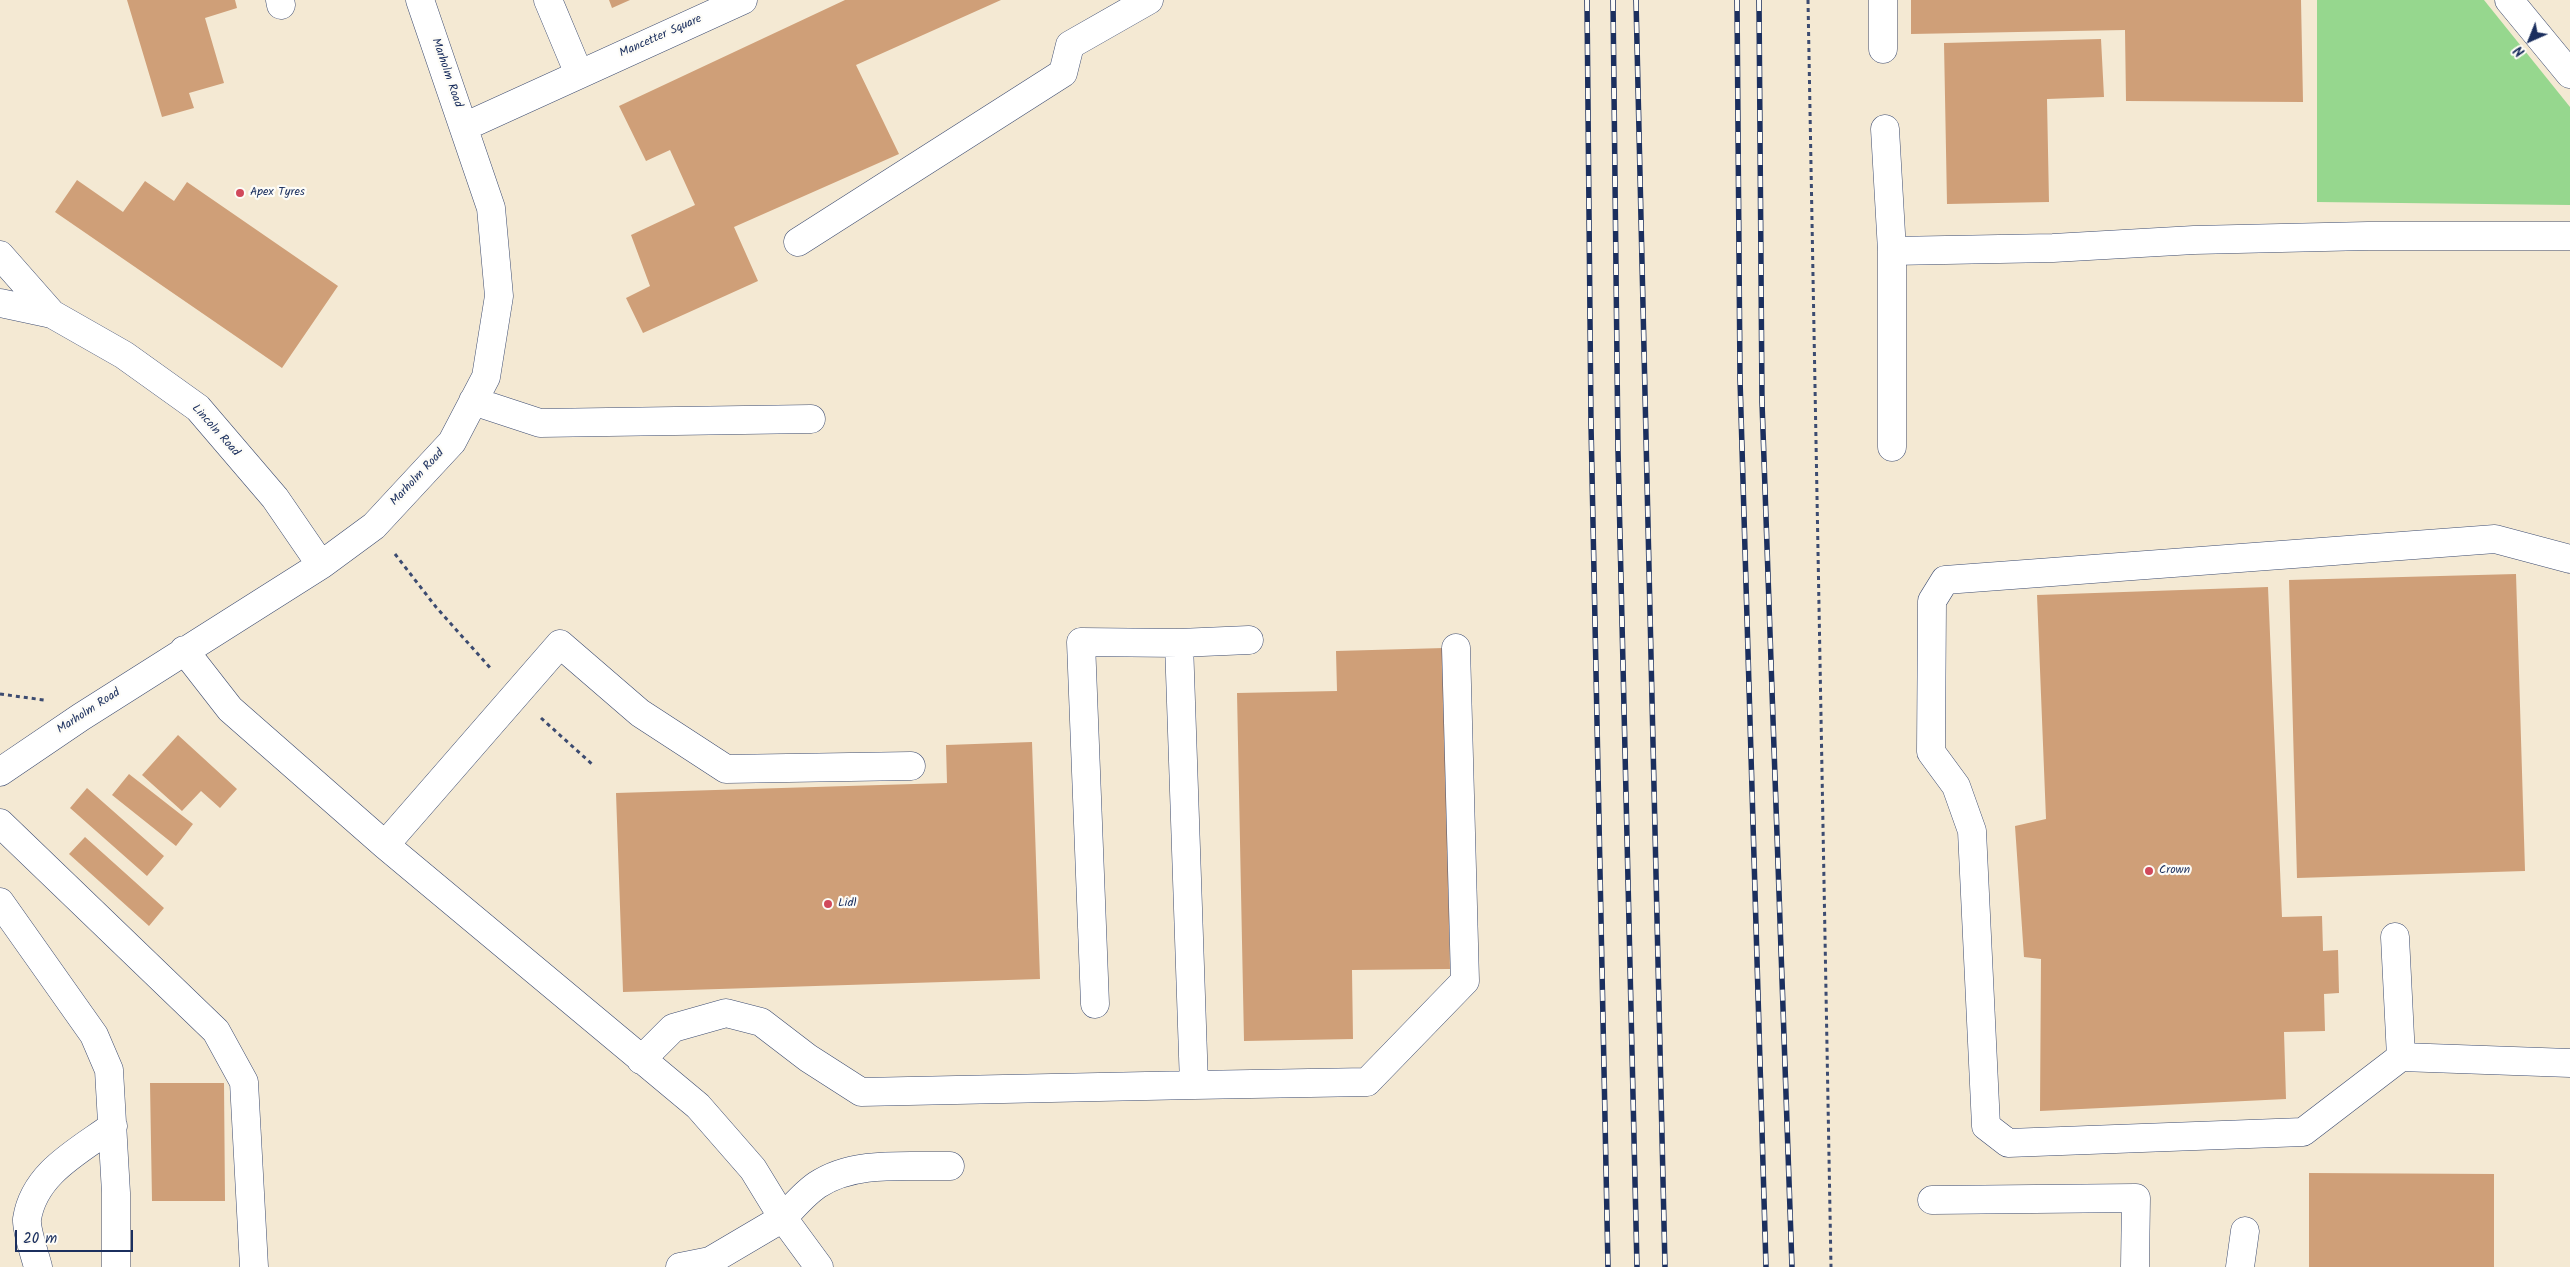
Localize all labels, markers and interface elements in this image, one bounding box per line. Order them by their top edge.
street label: Mancetter Square [618,12,704,62]
north arrow [2505,15,2555,65]
street label: Marholm Road [427,36,465,110]
text: N [2509,40,2530,62]
place label: Apex Tyres [250,186,305,200]
marker: Apex Tyres [234,187,246,199]
street label: Lincoln Road [188,402,242,460]
street label: Marholm Road [388,447,448,509]
street label: Marholm Road [55,686,123,738]
place label: Crown [2159,864,2190,878]
marker: Crown [2143,865,2155,877]
place label: Lidl [838,897,856,911]
marker: Lidl [822,898,834,910]
scale bar [18,1220,135,1252]
text: 20 m [23,1227,57,1251]

